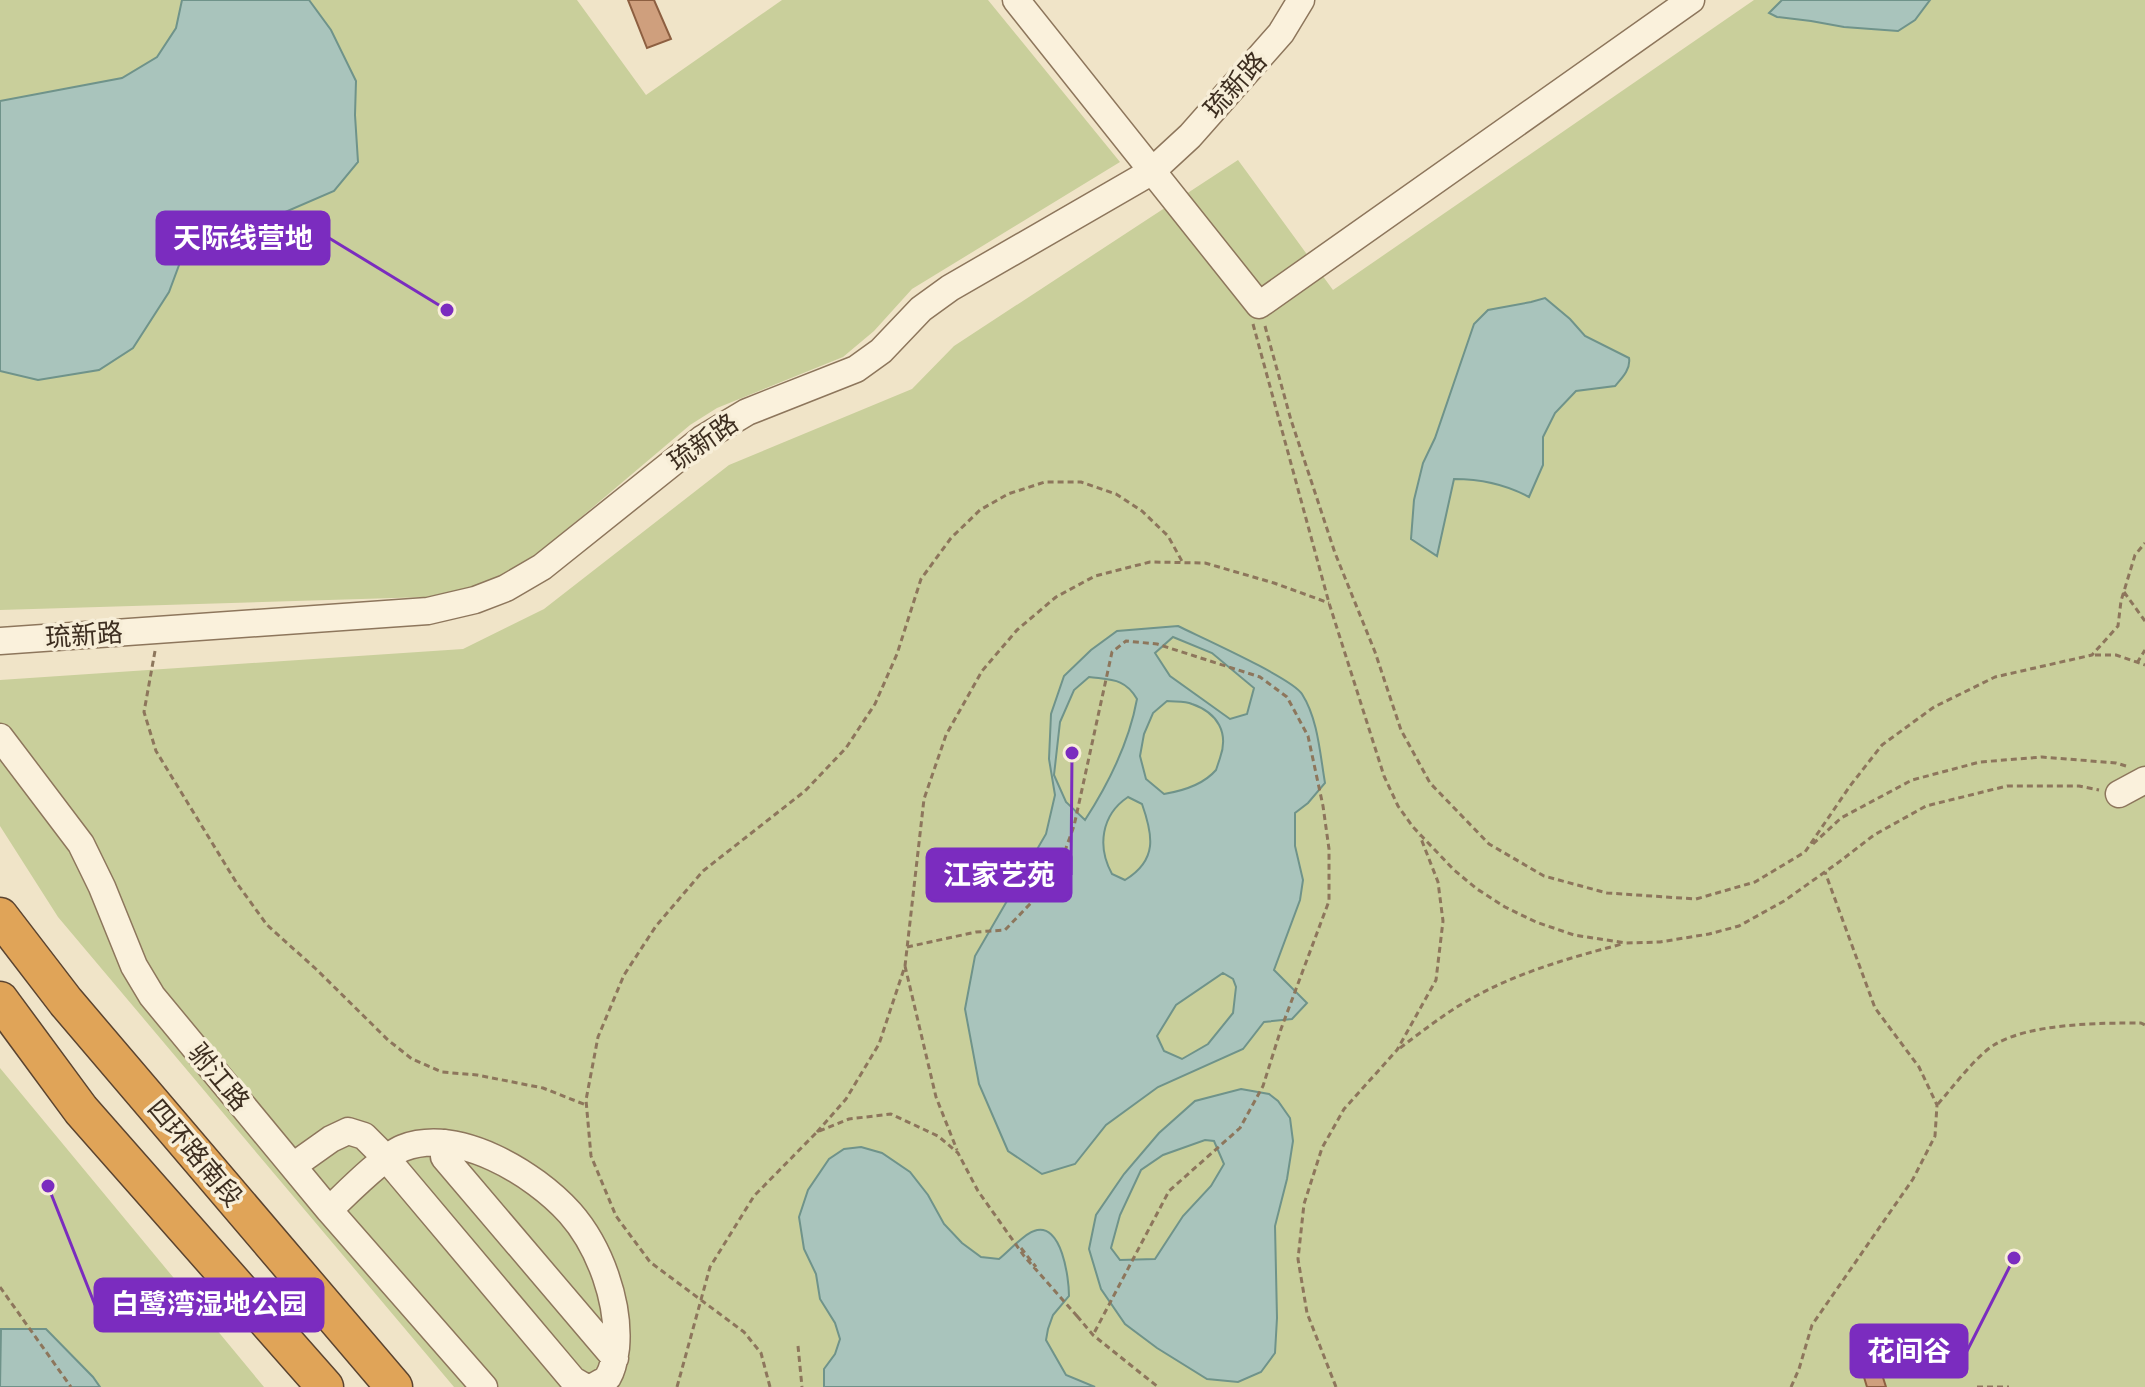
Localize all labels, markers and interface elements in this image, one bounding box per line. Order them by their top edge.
street label: 琉新路 [1198,46,1272,124]
callout: 天际线营地 [157,212,329,264]
text: 天际线营地 [173,222,313,255]
street label: 琉新路 [662,407,744,477]
street label: 琉新路 [44,617,124,653]
callout: 江家艺苑 [927,849,1071,901]
text: 江家艺苑 [943,859,1055,892]
street label: 驸江路 [182,1037,256,1117]
street label: 四环路南段 [142,1094,248,1212]
callout: 白鹭湾湿地公园 [95,1279,323,1331]
text: 白鹭湾湿地公园 [111,1288,307,1321]
callout: 花间谷 [1851,1325,1967,1377]
text: 花间谷 [1867,1335,1951,1368]

